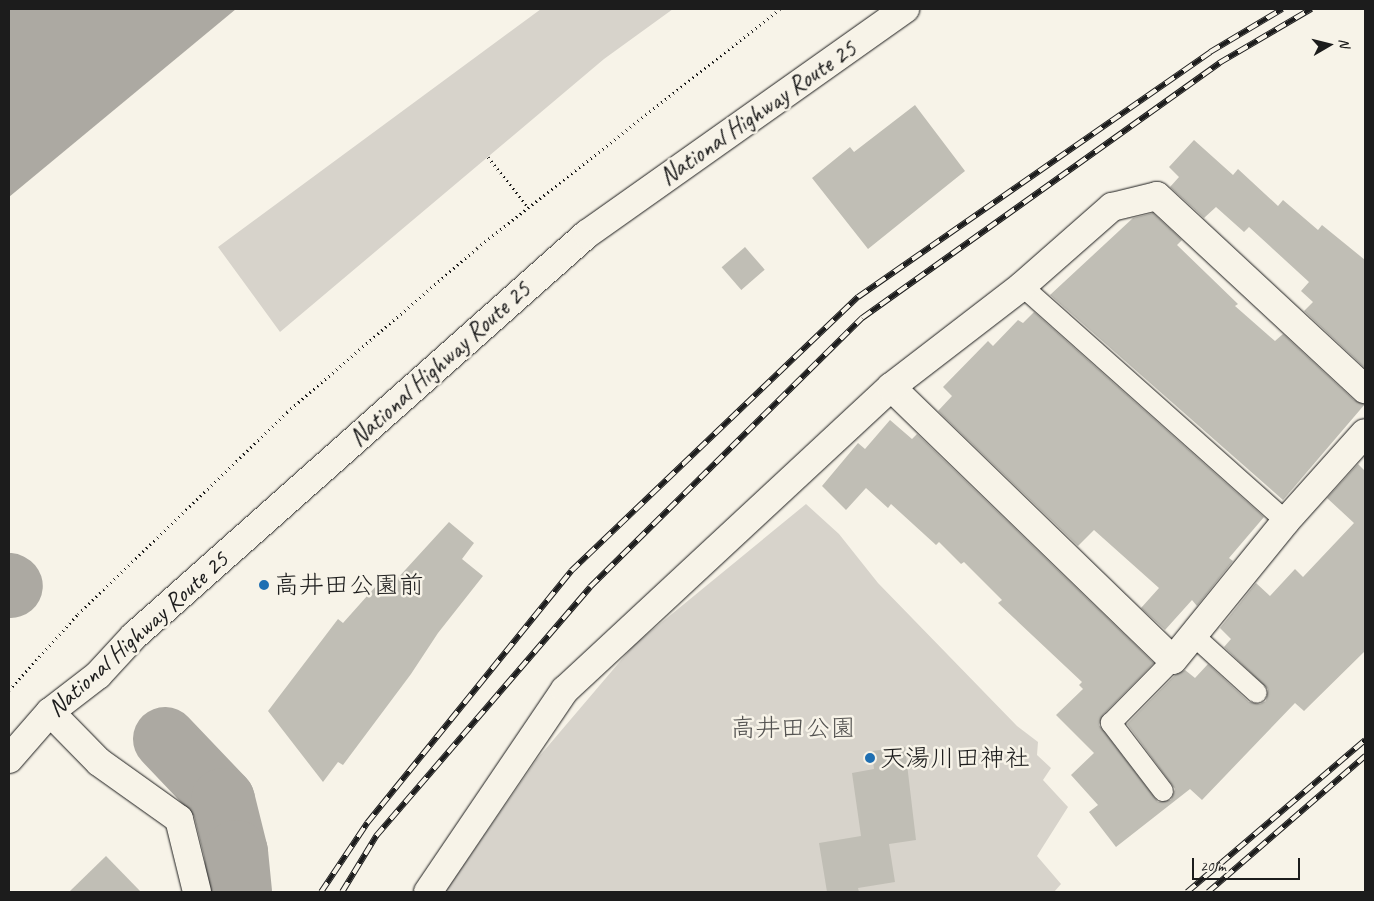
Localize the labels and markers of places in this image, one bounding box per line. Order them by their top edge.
place label: 高井田公園前 [274,570,424,600]
marker: 高井田公園前 [258,579,270,591]
place label: 天湯川田神社 [880,743,1030,773]
marker: 天湯川田神社 [864,752,876,764]

